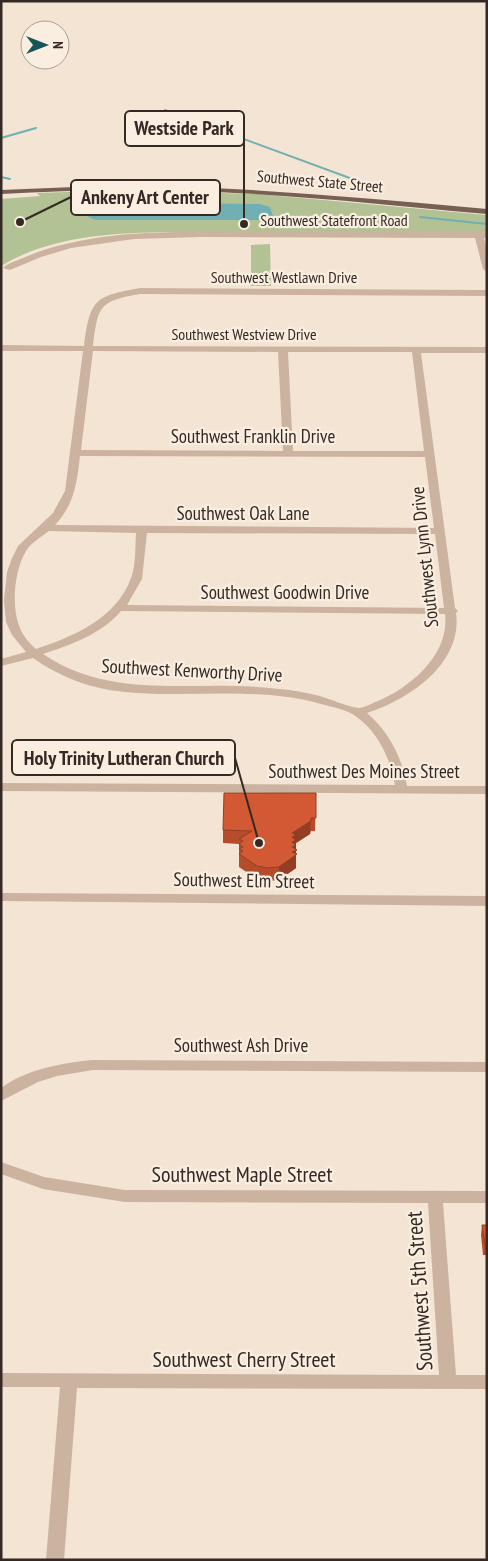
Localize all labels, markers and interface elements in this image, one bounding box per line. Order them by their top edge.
north arrow [20,20,70,70]
text: N [49,41,67,49]
callout: Westside Park [125,111,244,146]
text: Westside Park [133,115,234,141]
street label: Southwest State Street [256,166,384,197]
callout: Ankeny Art Center [71,180,220,215]
text: Ankeny Art Center [80,184,209,210]
street label: Southwest Statefront Road [260,210,408,230]
street label: Southwest Westlawn Drive [211,267,357,287]
street label: Southwest Westview Drive [171,324,317,344]
street label: Southwest Franklin Drive [171,424,335,448]
street label: Southwest Lynn Drive [405,485,443,629]
street label: Southwest Oak Lane [176,501,310,525]
street label: Southwest Goodwin Drive [201,580,370,604]
street label: Southwest Kenworthy Drive [101,653,283,687]
callout: Holy Trinity Lutheran Church [12,740,235,775]
text: Holy Trinity Lutheran Church [24,745,224,771]
street label: Southwest Des Moines Street [268,759,460,783]
street label: Southwest Elm Street [173,867,315,893]
street label: Southwest Ash Drive [174,1033,308,1057]
street label: Southwest Maple Street [151,1160,333,1188]
street label: Southwest 5th Street [399,1210,439,1372]
street label: Southwest Cherry Street [153,1345,335,1373]

